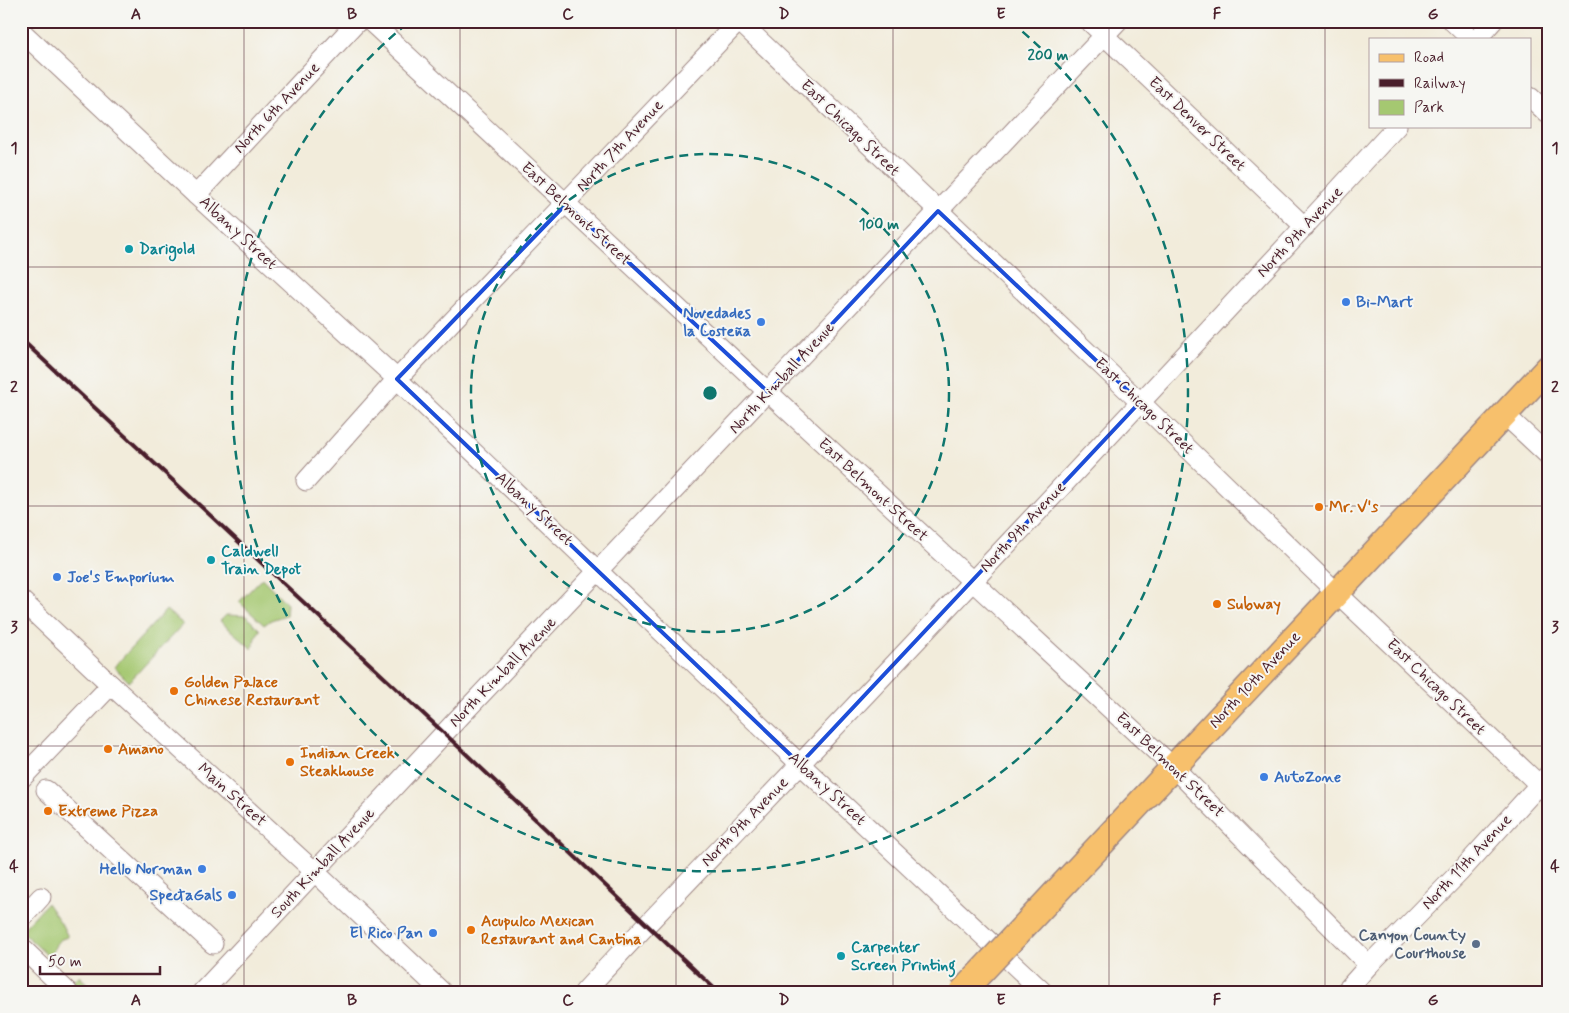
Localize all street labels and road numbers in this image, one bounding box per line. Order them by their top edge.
street label: North 6th Avenue [229,58,325,158]
street label: East Denver Street [1144,72,1250,176]
street label: East Chicago Street [796,75,904,181]
street label: North 7th Avenue [572,95,668,197]
street label: East Belmont Street [516,157,636,271]
street label: North 9th Avenue [1252,182,1348,282]
street label: Albany Street [195,192,281,274]
street label: North Kimball Avenue [724,317,840,439]
street label: East Chicago Street [1090,353,1198,459]
street label: East Belmont Street [813,433,933,547]
street label: Albany Street [491,468,577,550]
street label: North 9th Avenue [975,477,1071,577]
street label: North Kimball Avenue [445,612,562,732]
street label: North 10th Avenue [1204,627,1306,733]
street label: East Chicago Street [1382,634,1490,740]
street label: East Belmont Street [1111,708,1229,823]
street label: Albany Street [784,748,870,830]
street label: Main Street [193,758,271,832]
street label: North 9th Avenue [697,772,793,871]
street label: South Kimball Avenue [266,803,380,923]
street label: North 11th Avenue [1417,810,1517,914]

